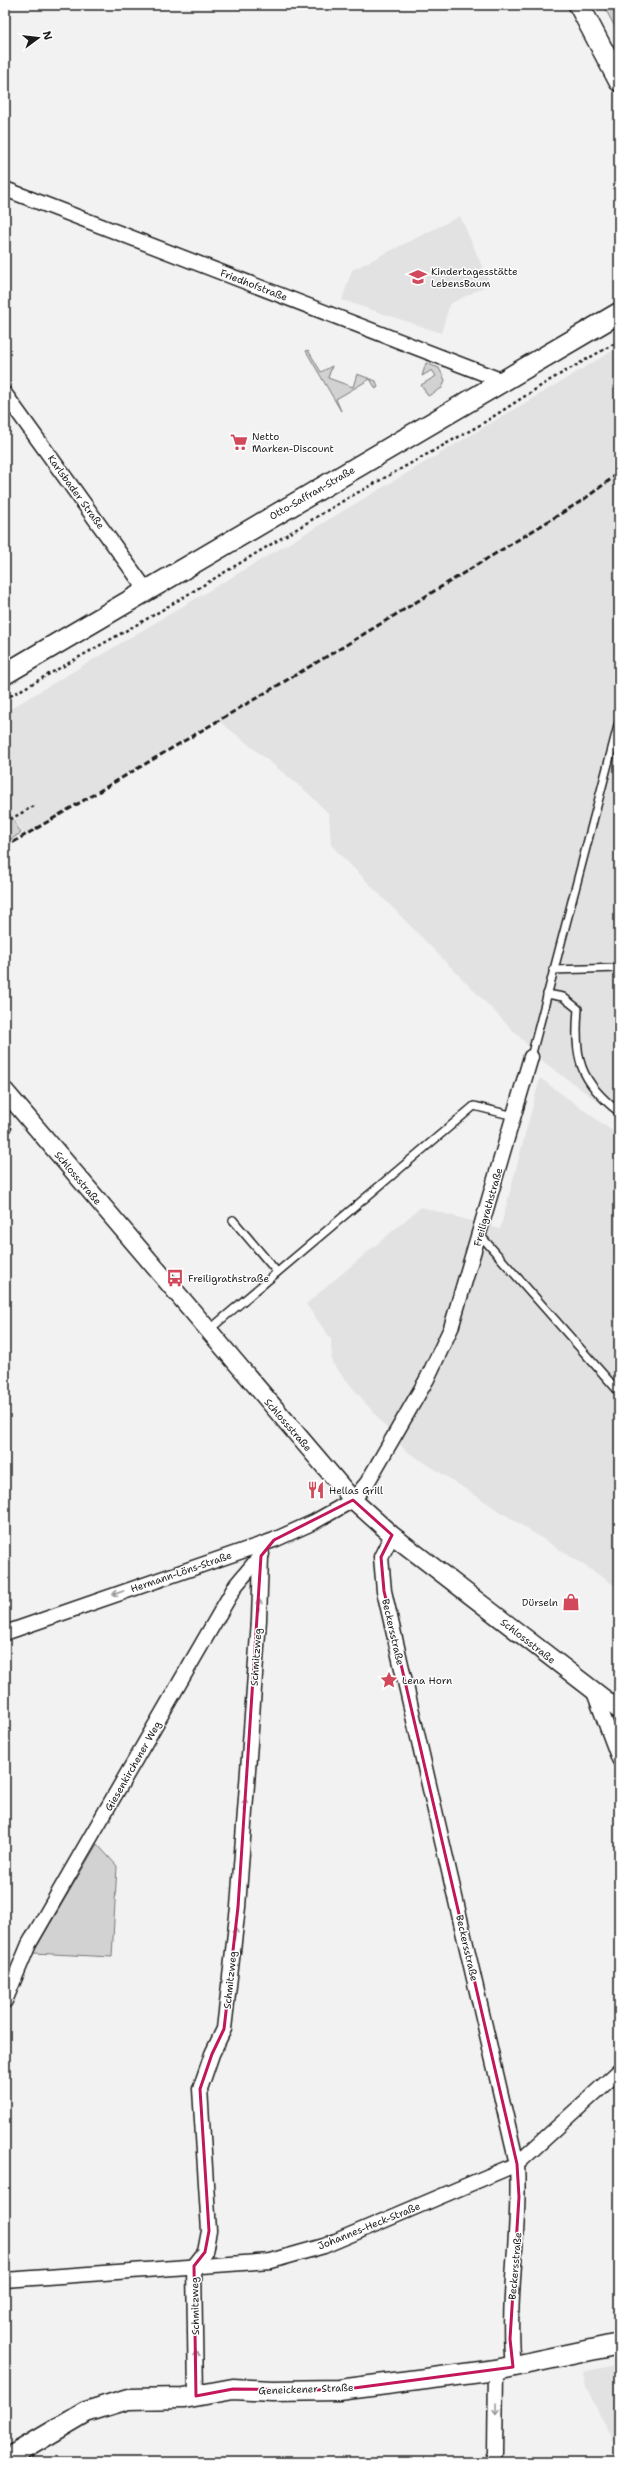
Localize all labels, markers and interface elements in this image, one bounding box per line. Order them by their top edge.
north arrow [18,18,58,58]
text: N [39,29,56,42]
place label: Kindertagesstätte LebensBaum [431,265,518,290]
street label: Friedhofstraße [219,266,290,304]
school or university icon: Kindertagesstätte LebensBaum [408,267,428,287]
place label: Netto Marken-Discount [252,430,334,455]
supermarket icon: Netto Marken-Discount [229,432,249,452]
street label: Karlsbader Straße [45,452,107,532]
street label: Otto-Saffran-Straße [267,463,357,523]
street label: Schlossstraße [52,1148,104,1208]
street label: Freiligrathstraße [471,1166,506,1248]
bus stop icon: Freiligrathstraße [165,1268,185,1288]
place label: Freiligrathstraße [188,1272,270,1285]
street label: Schlossstraße [261,1396,315,1454]
restaurant icon: Hellas Grill [306,1480,326,1500]
place label: Hellas Grill [329,1484,383,1497]
street label: Hermann-Löns-Straße [129,1548,234,1595]
one-way arrow [112,1590,125,1597]
shop icon: Dürseln [561,1592,581,1612]
place label: Dürseln [522,1596,558,1609]
street label: Beckersstraße [379,1598,407,1667]
one-way arrow [255,1599,263,1612]
street label: Schlossstraße [498,1616,558,1667]
street label: Schmitzweg [247,1628,265,1686]
place icon: Lena Horn [379,1670,399,1690]
place label: Lena Horn [402,1674,452,1687]
street label: Giesenkirchener Weg [102,1719,164,1813]
one-way arrow [242,1799,249,1812]
street label: Beckersstraße [453,1914,481,1983]
one-way arrow [231,1928,239,1941]
street label: Schmitzweg [221,1950,239,2010]
street label: Johannes-Heck-Straße [316,2199,423,2253]
street label: Beckersstraße [506,2231,524,2300]
street label: Schmitzweg [188,2277,202,2335]
one-way arrow [192,2351,200,2364]
street label: Geneickener Straße [258,2381,354,2397]
one-way arrow [492,2402,500,2415]

